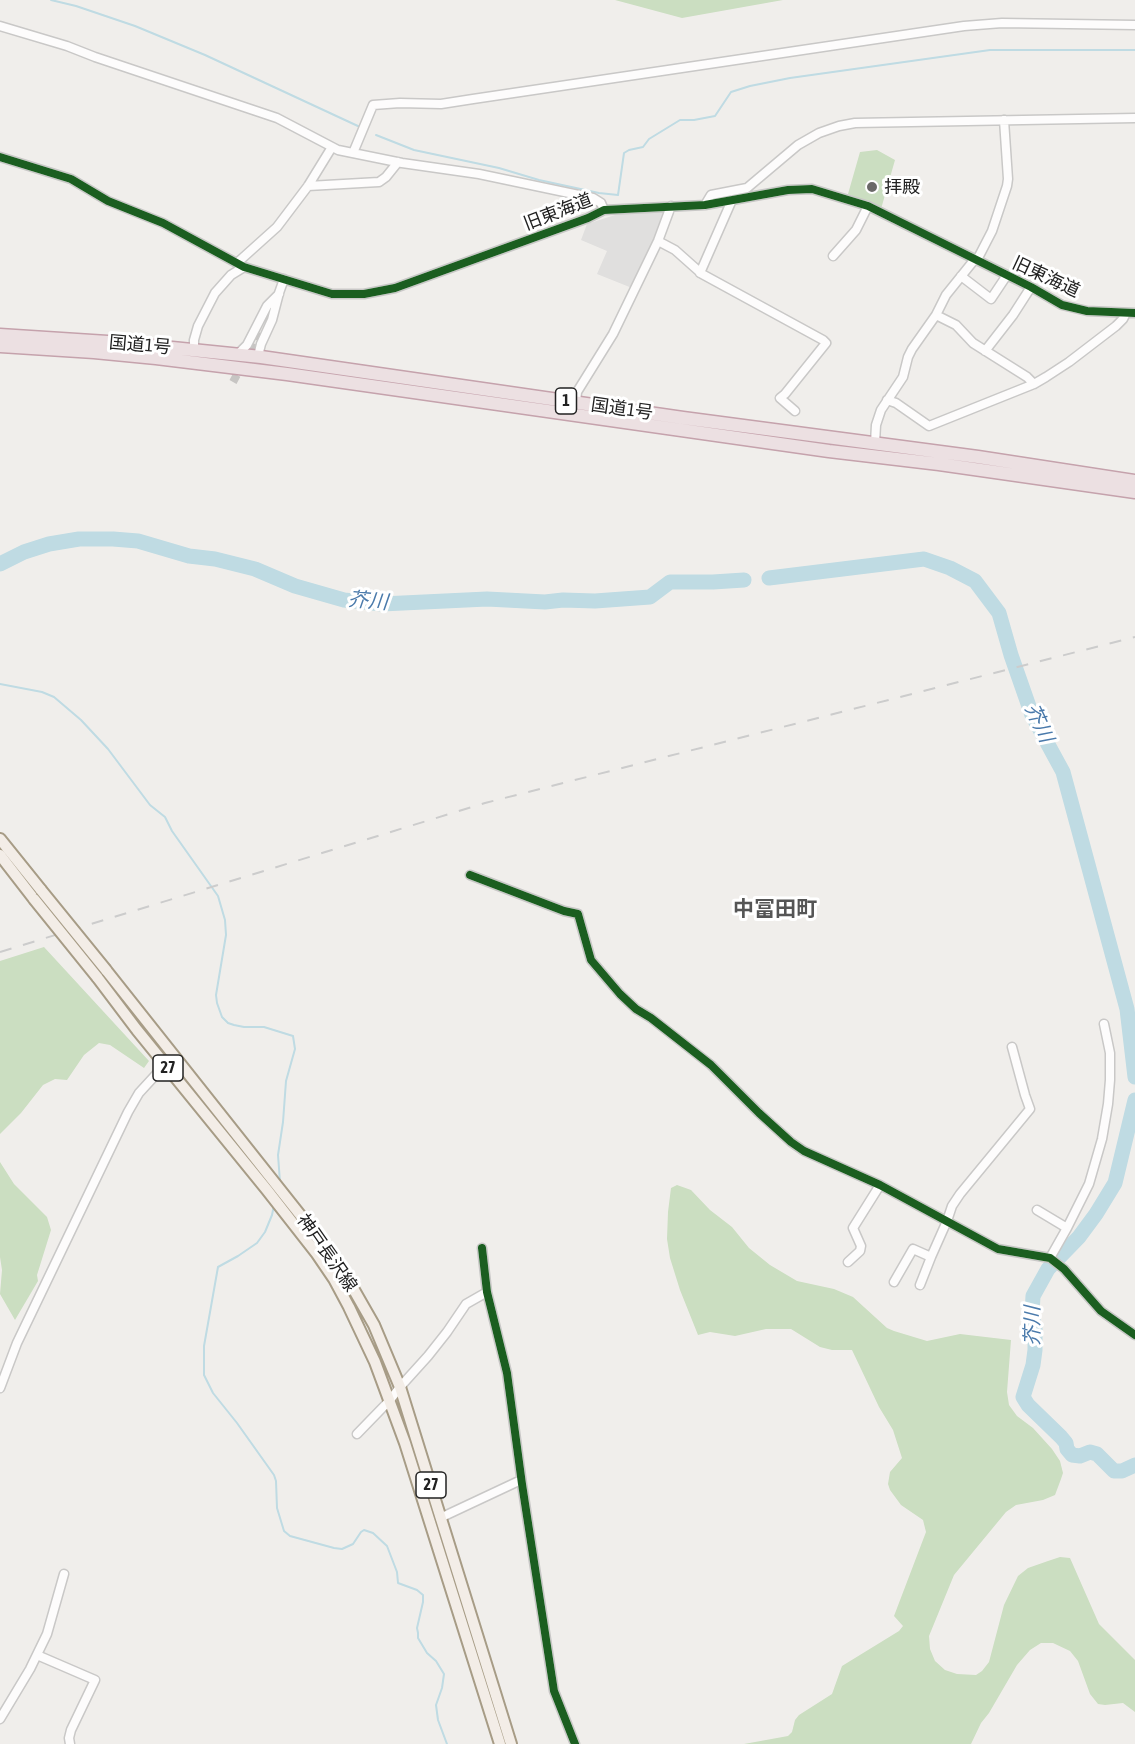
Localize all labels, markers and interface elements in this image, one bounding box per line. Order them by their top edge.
place label: 拝殿 [884,176,920,198]
marker: 拝殿 [865,180,879,194]
street label: 旧東海道 [521,189,595,235]
street label: 旧東海道 [1009,252,1083,302]
street label: 国道1号 [108,332,172,358]
road number: 1 [556,388,576,414]
street label: 国道1号 [590,394,654,424]
water label: 芥川 [347,587,389,615]
water label: 芥川 [1020,700,1058,746]
district label: 中冨田町 [733,896,817,922]
road number: 27 [153,1055,183,1081]
street label: 神戸長沢線 [292,1210,362,1296]
water label: 芥川 [1021,1306,1045,1346]
road number: 27 [416,1472,446,1498]

